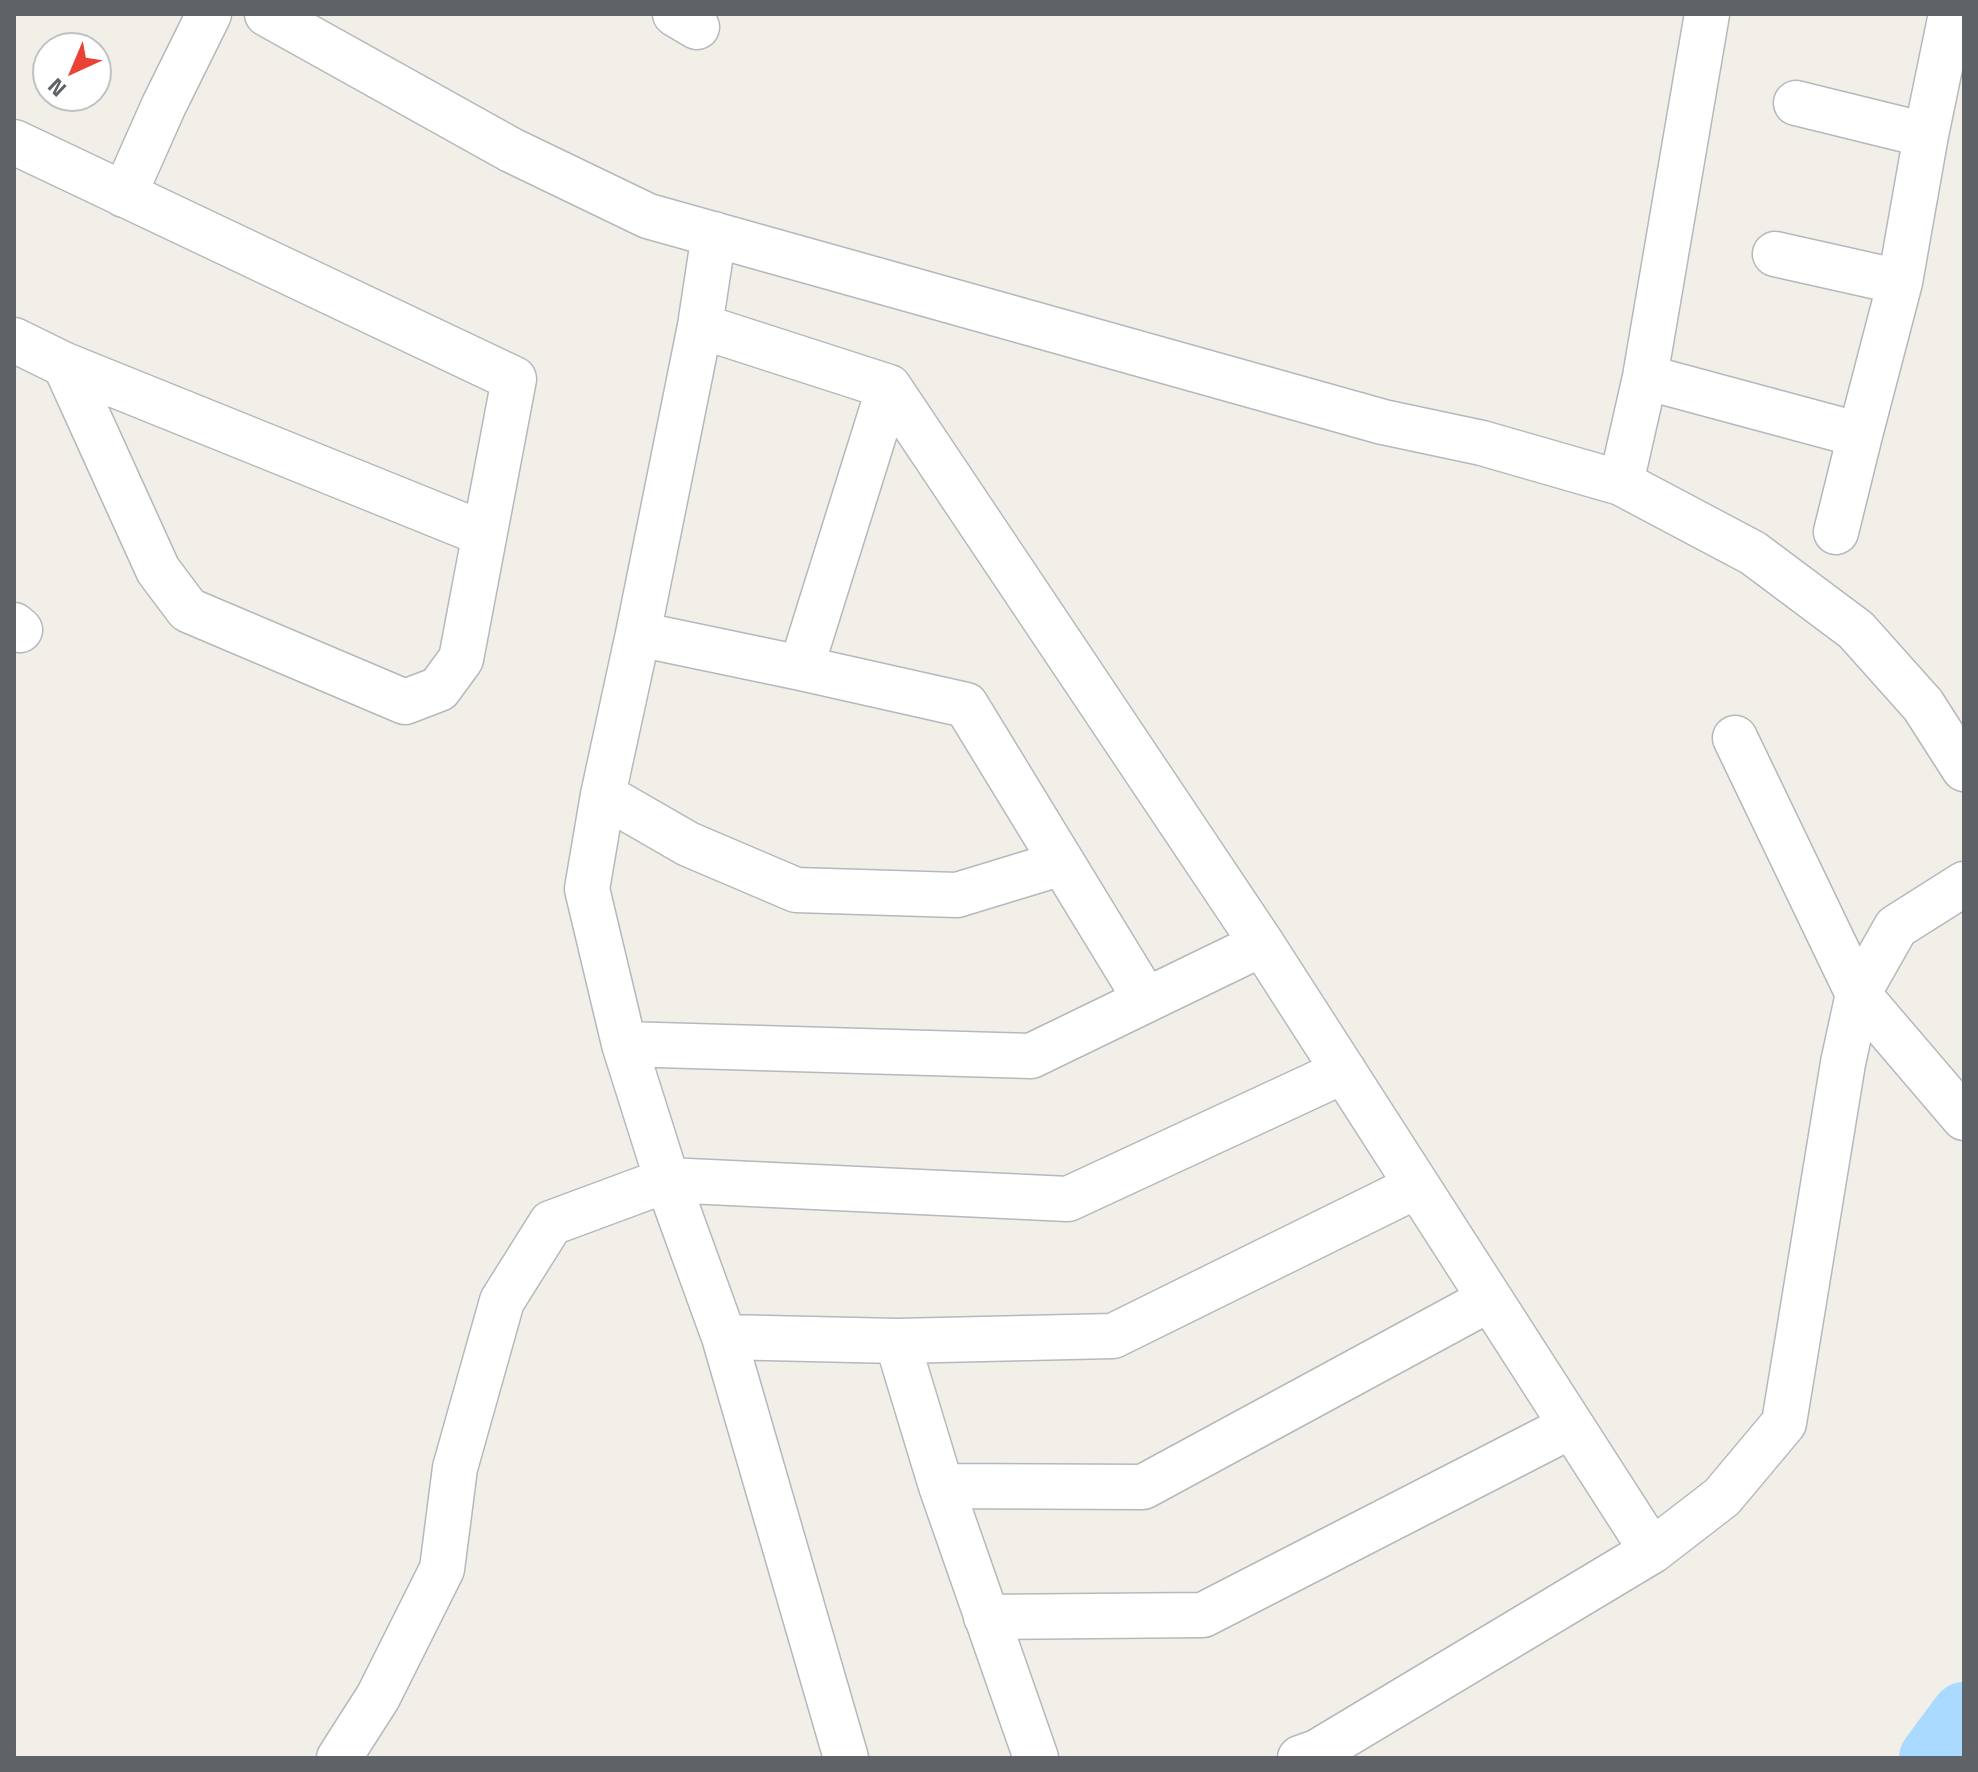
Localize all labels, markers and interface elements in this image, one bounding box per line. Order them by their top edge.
north arrow [32,32,112,112]
text: N [39,70,74,105]

